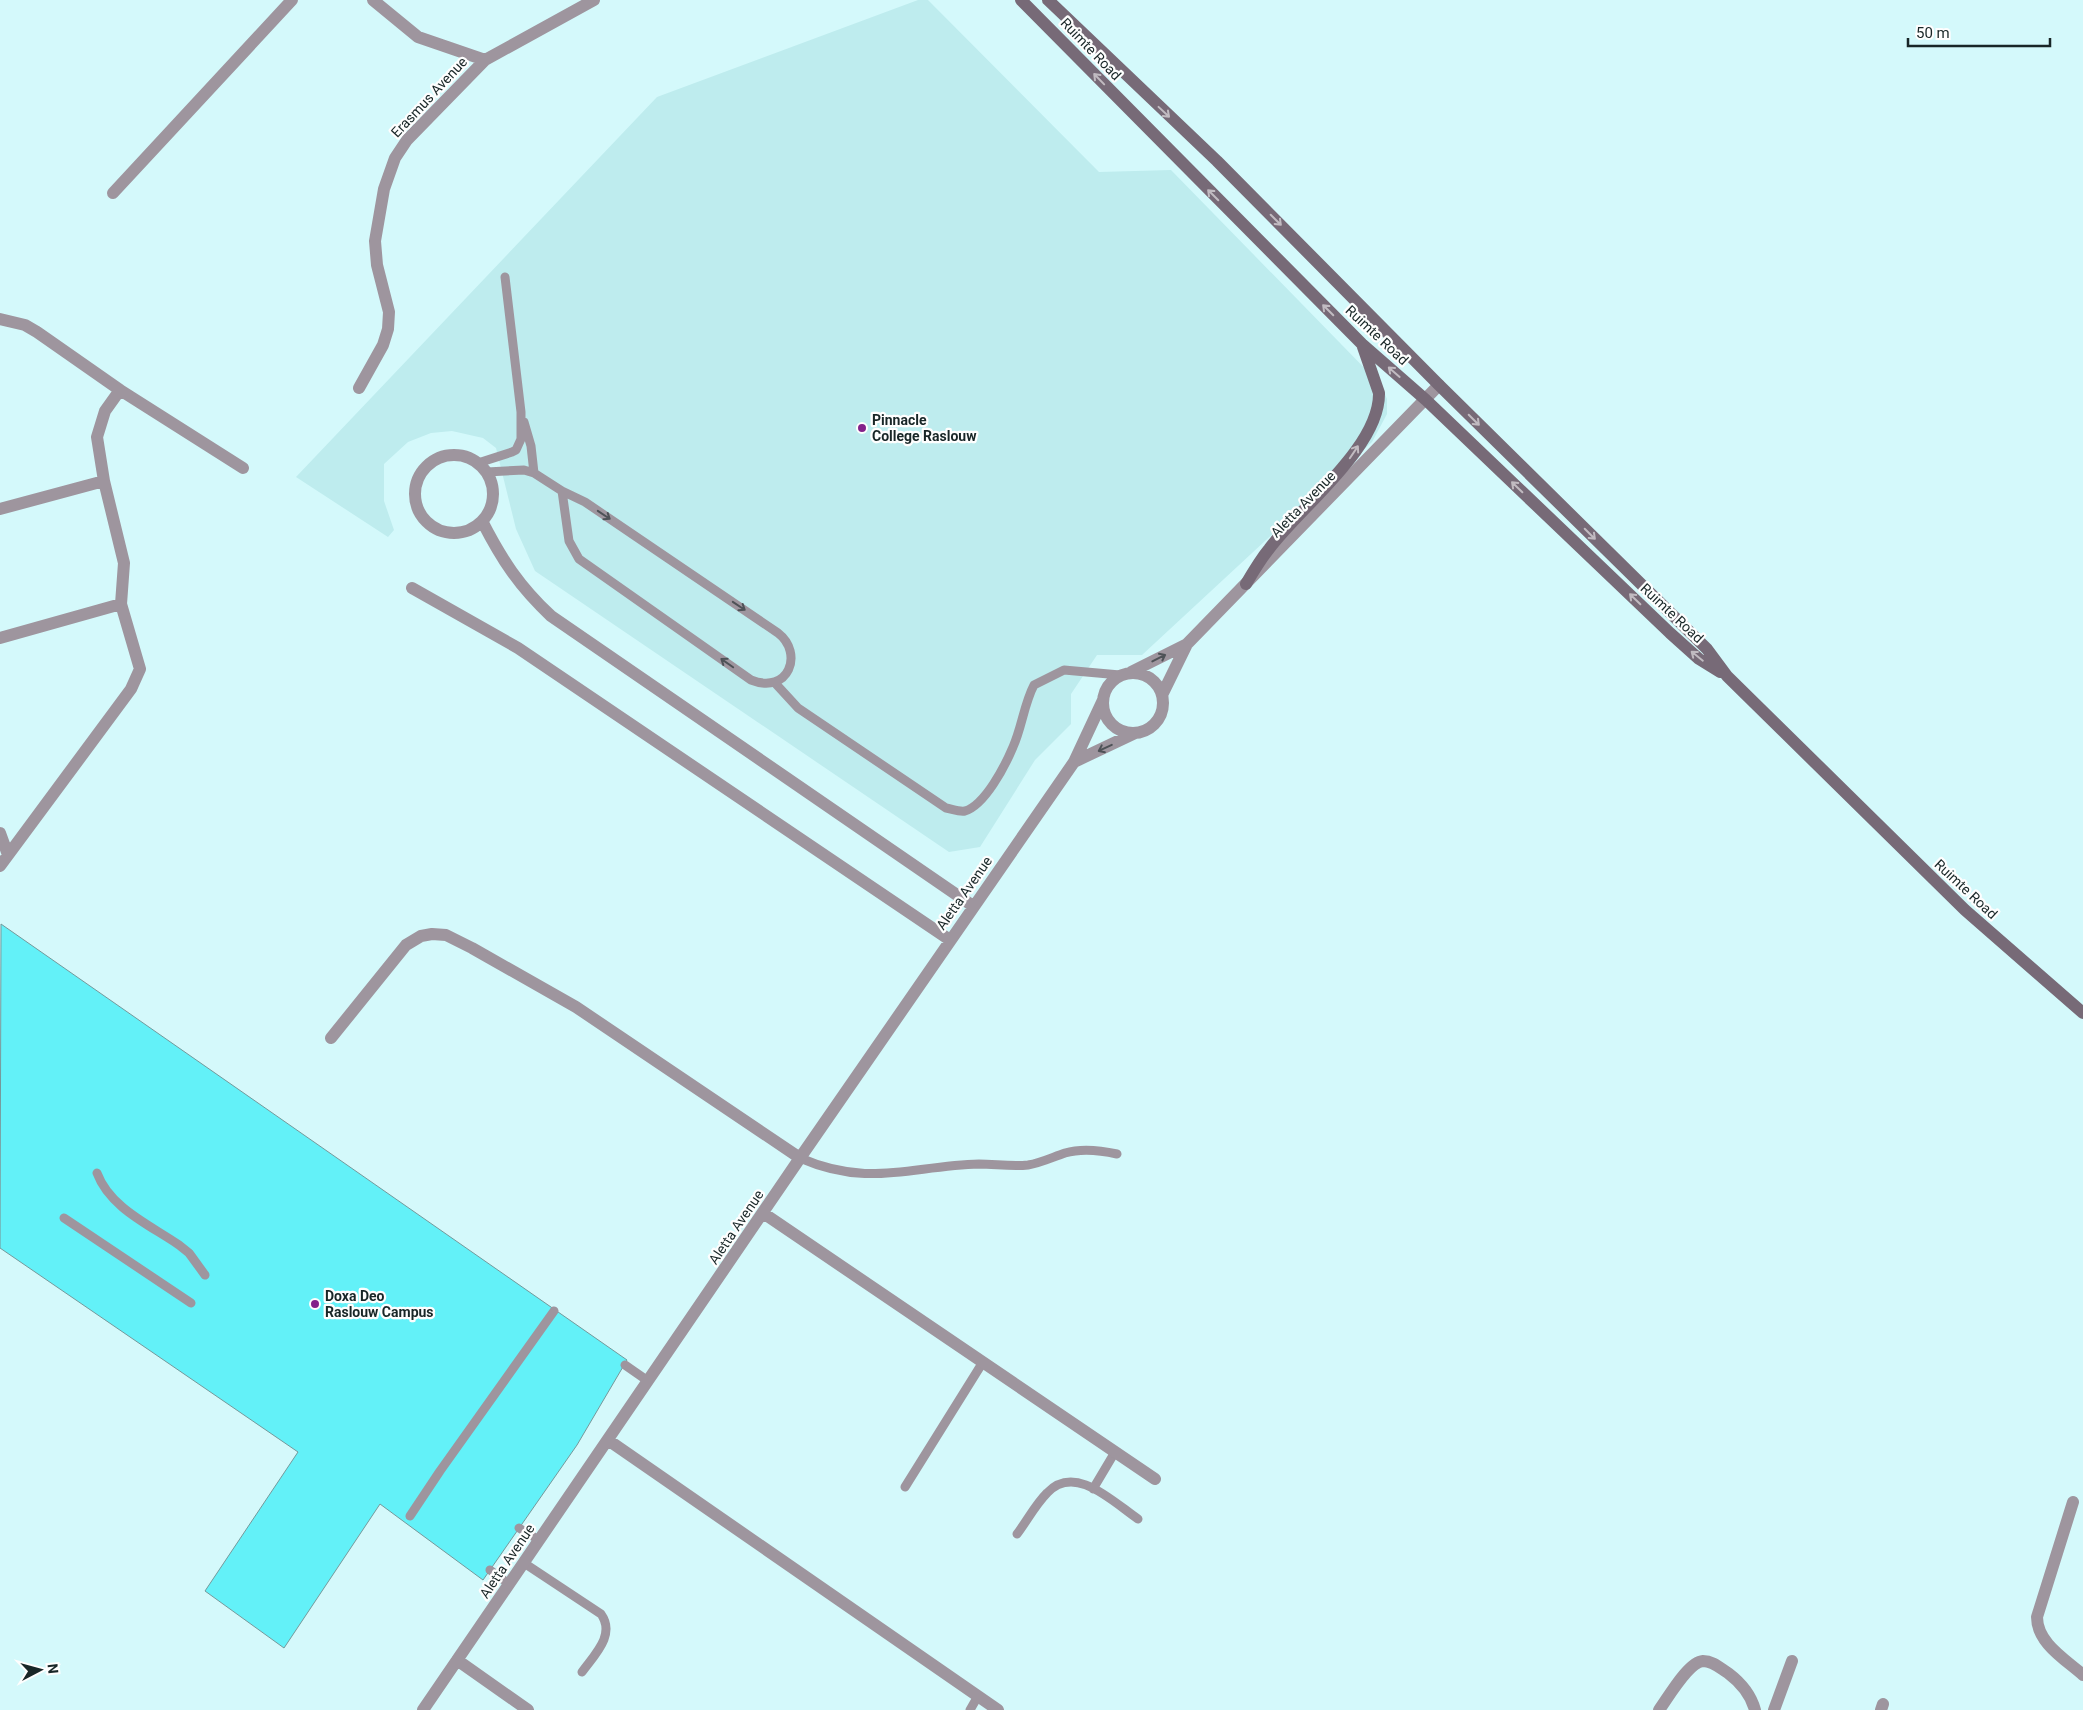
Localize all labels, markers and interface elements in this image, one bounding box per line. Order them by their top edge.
street label: Ruimte Road [1058,15,1124,83]
scale bar [1908,15,2050,47]
text: 50 m [1916,24,1950,42]
street label: Erasmus Avenue [388,54,470,140]
one-way arrow [1093,73,1105,85]
one-way arrow [1157,106,1170,118]
one-way arrow [1207,189,1219,201]
one-way arrow [1269,214,1281,226]
street label: Ruimte Road [1342,302,1412,368]
one-way arrow [1322,304,1334,316]
one-way arrow [1388,367,1401,378]
place label: Pinnacle College Raslouw [872,412,977,444]
one-way arrow [1468,413,1480,426]
marker: Pinnacle College Raslouw [856,422,868,434]
one-way arrow [1349,445,1359,459]
street label: Aletta Avenue [1267,468,1339,540]
one-way arrow [1511,481,1524,493]
one-way arrow [597,510,611,520]
one-way arrow [1584,528,1596,540]
street label: Ruimte Road [1637,580,1707,646]
one-way arrow [1629,593,1641,605]
one-way arrow [732,601,746,611]
one-way arrow [1691,651,1704,662]
one-way arrow [1151,653,1166,662]
one-way arrow [721,658,735,668]
one-way arrow [1098,743,1113,753]
street label: Aletta Avenue [933,853,995,933]
street label: Ruimte Road [1931,856,2001,922]
street label: Aletta Avenue [705,1187,767,1267]
place label: Doxa Deo Raslouw Campus [325,1288,434,1320]
marker: Doxa Deo Raslouw Campus [309,1298,321,1310]
street label: Aletta Avenue [476,1521,538,1601]
north arrow [15,1645,65,1695]
text: N [44,1663,61,1674]

